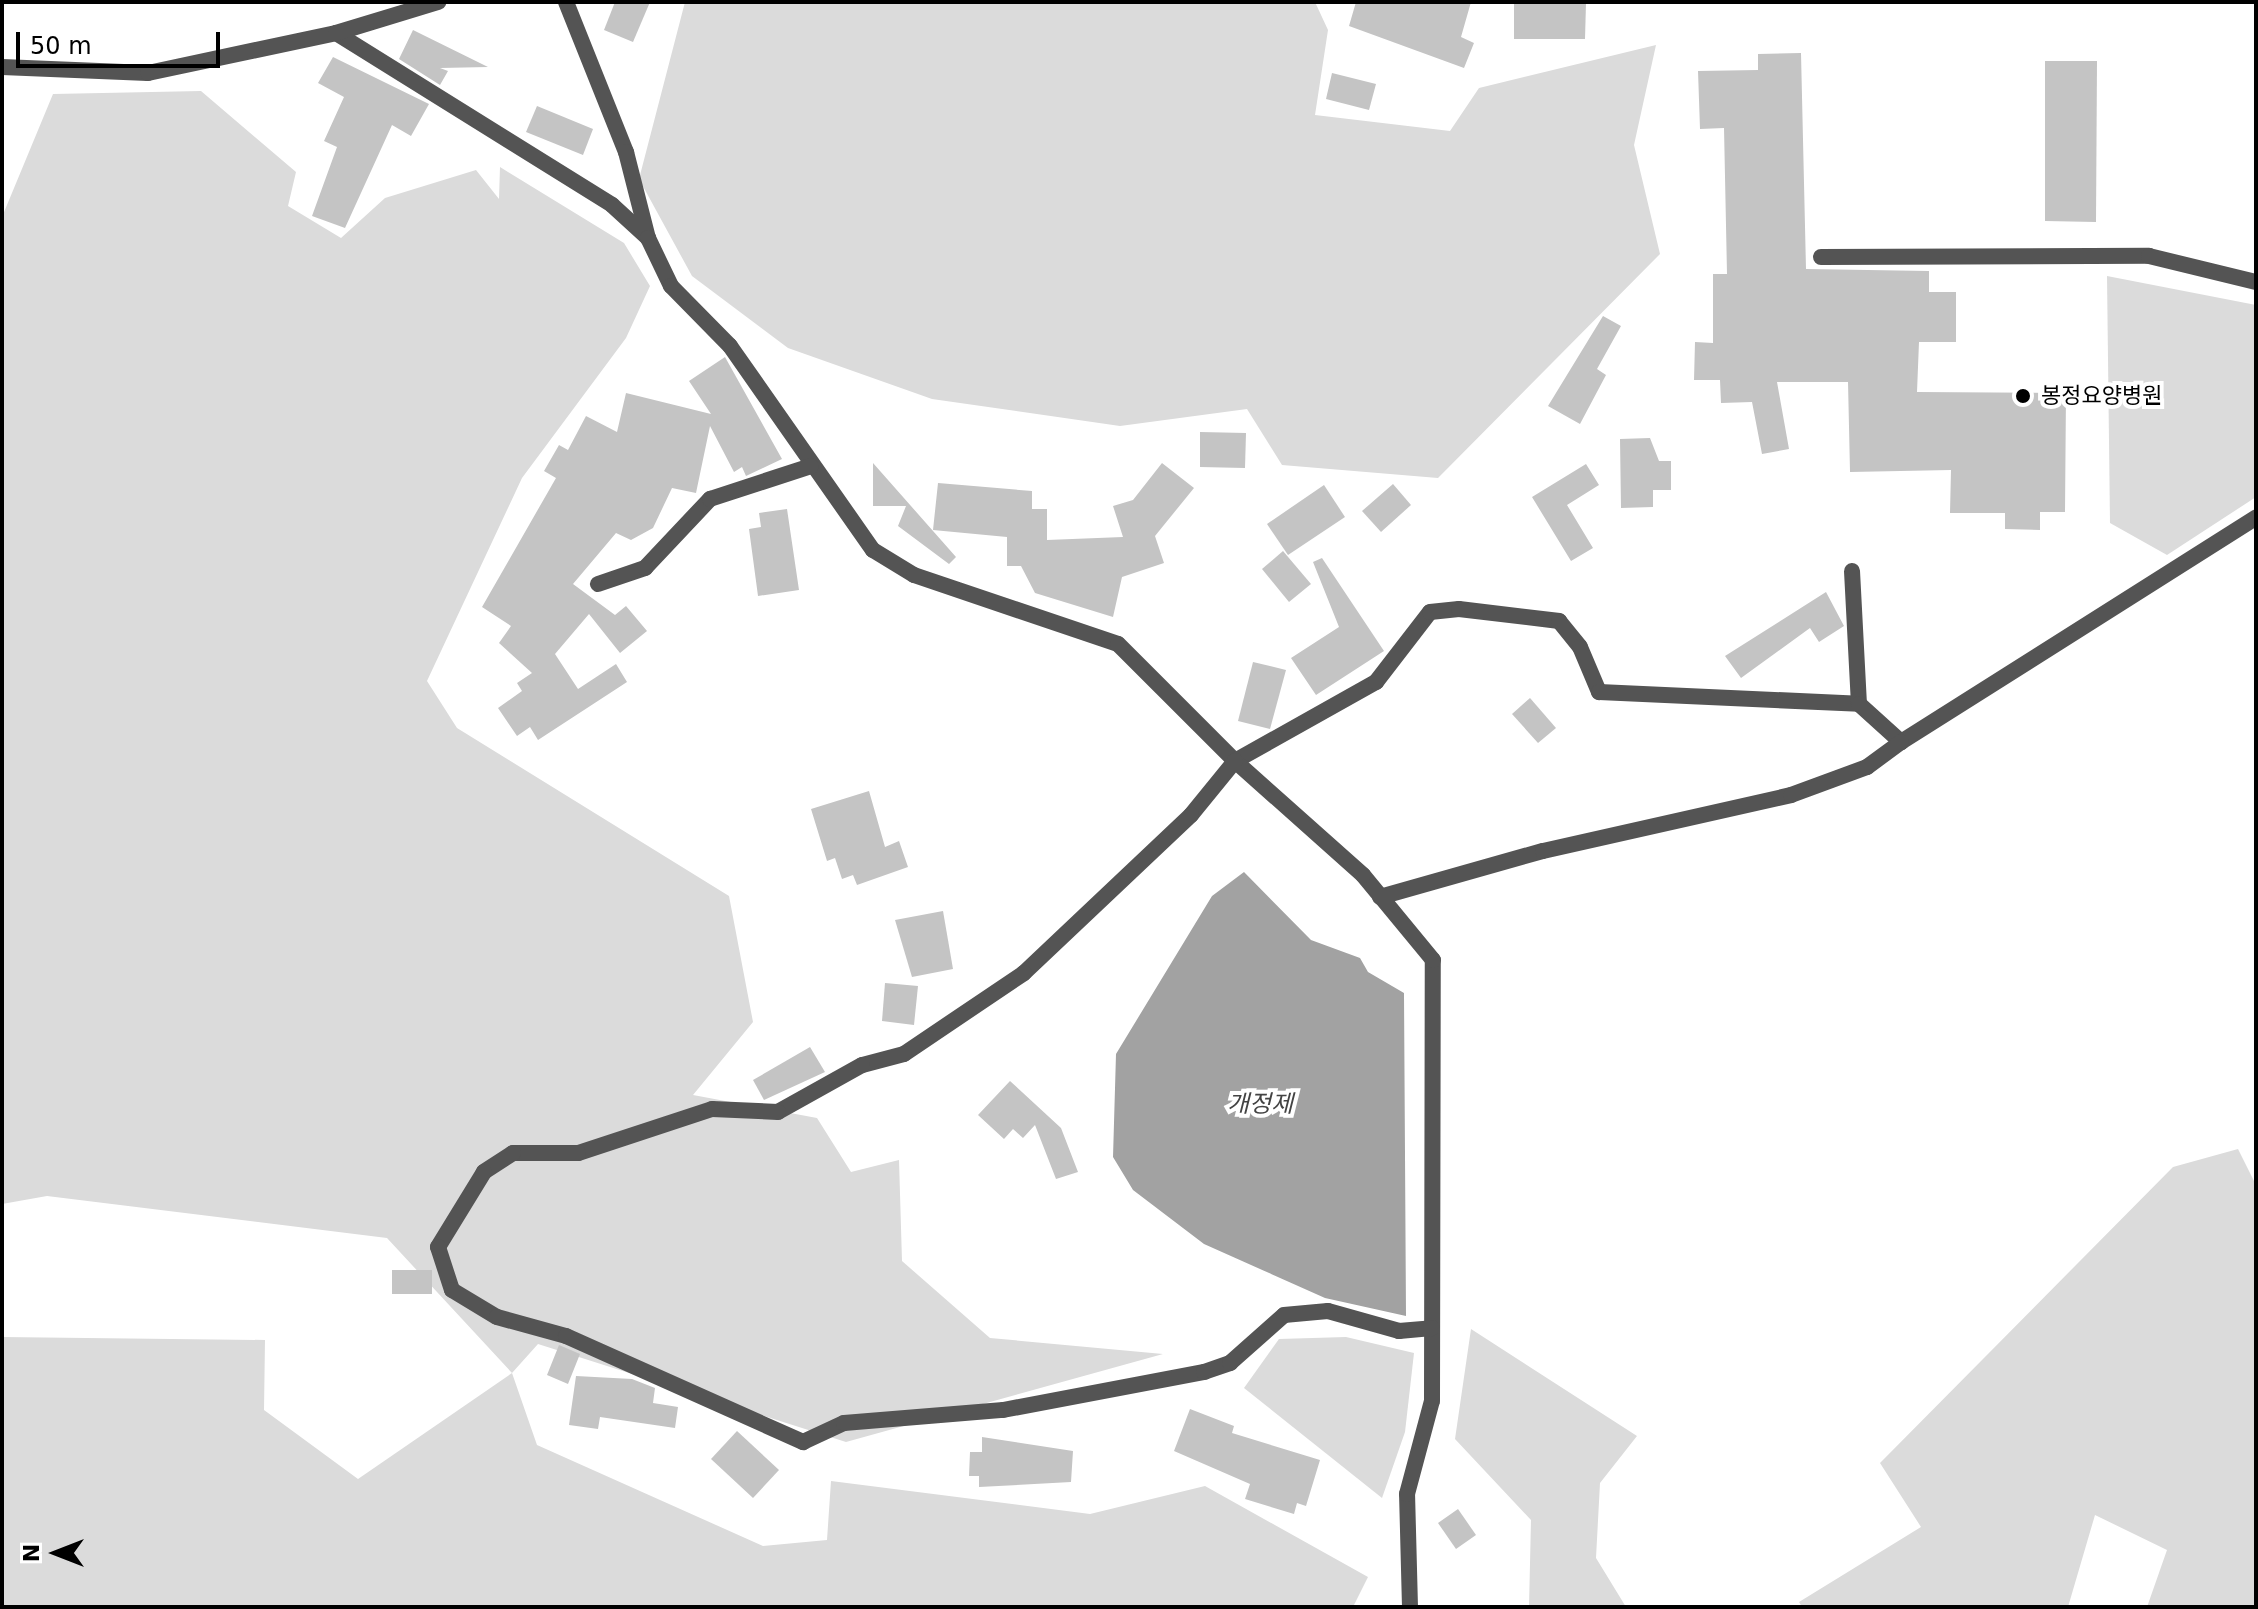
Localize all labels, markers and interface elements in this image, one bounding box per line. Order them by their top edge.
scale bar [20,16,224,66]
text: 50 m [30,32,92,60]
place label: 봉정요양병원 [2041,383,2162,409]
marker: 봉정요양병원 [2012,385,2034,407]
water label: 개정제 [1227,1091,1293,1119]
north arrow [16,1513,96,1593]
text: N [19,1544,44,1562]

